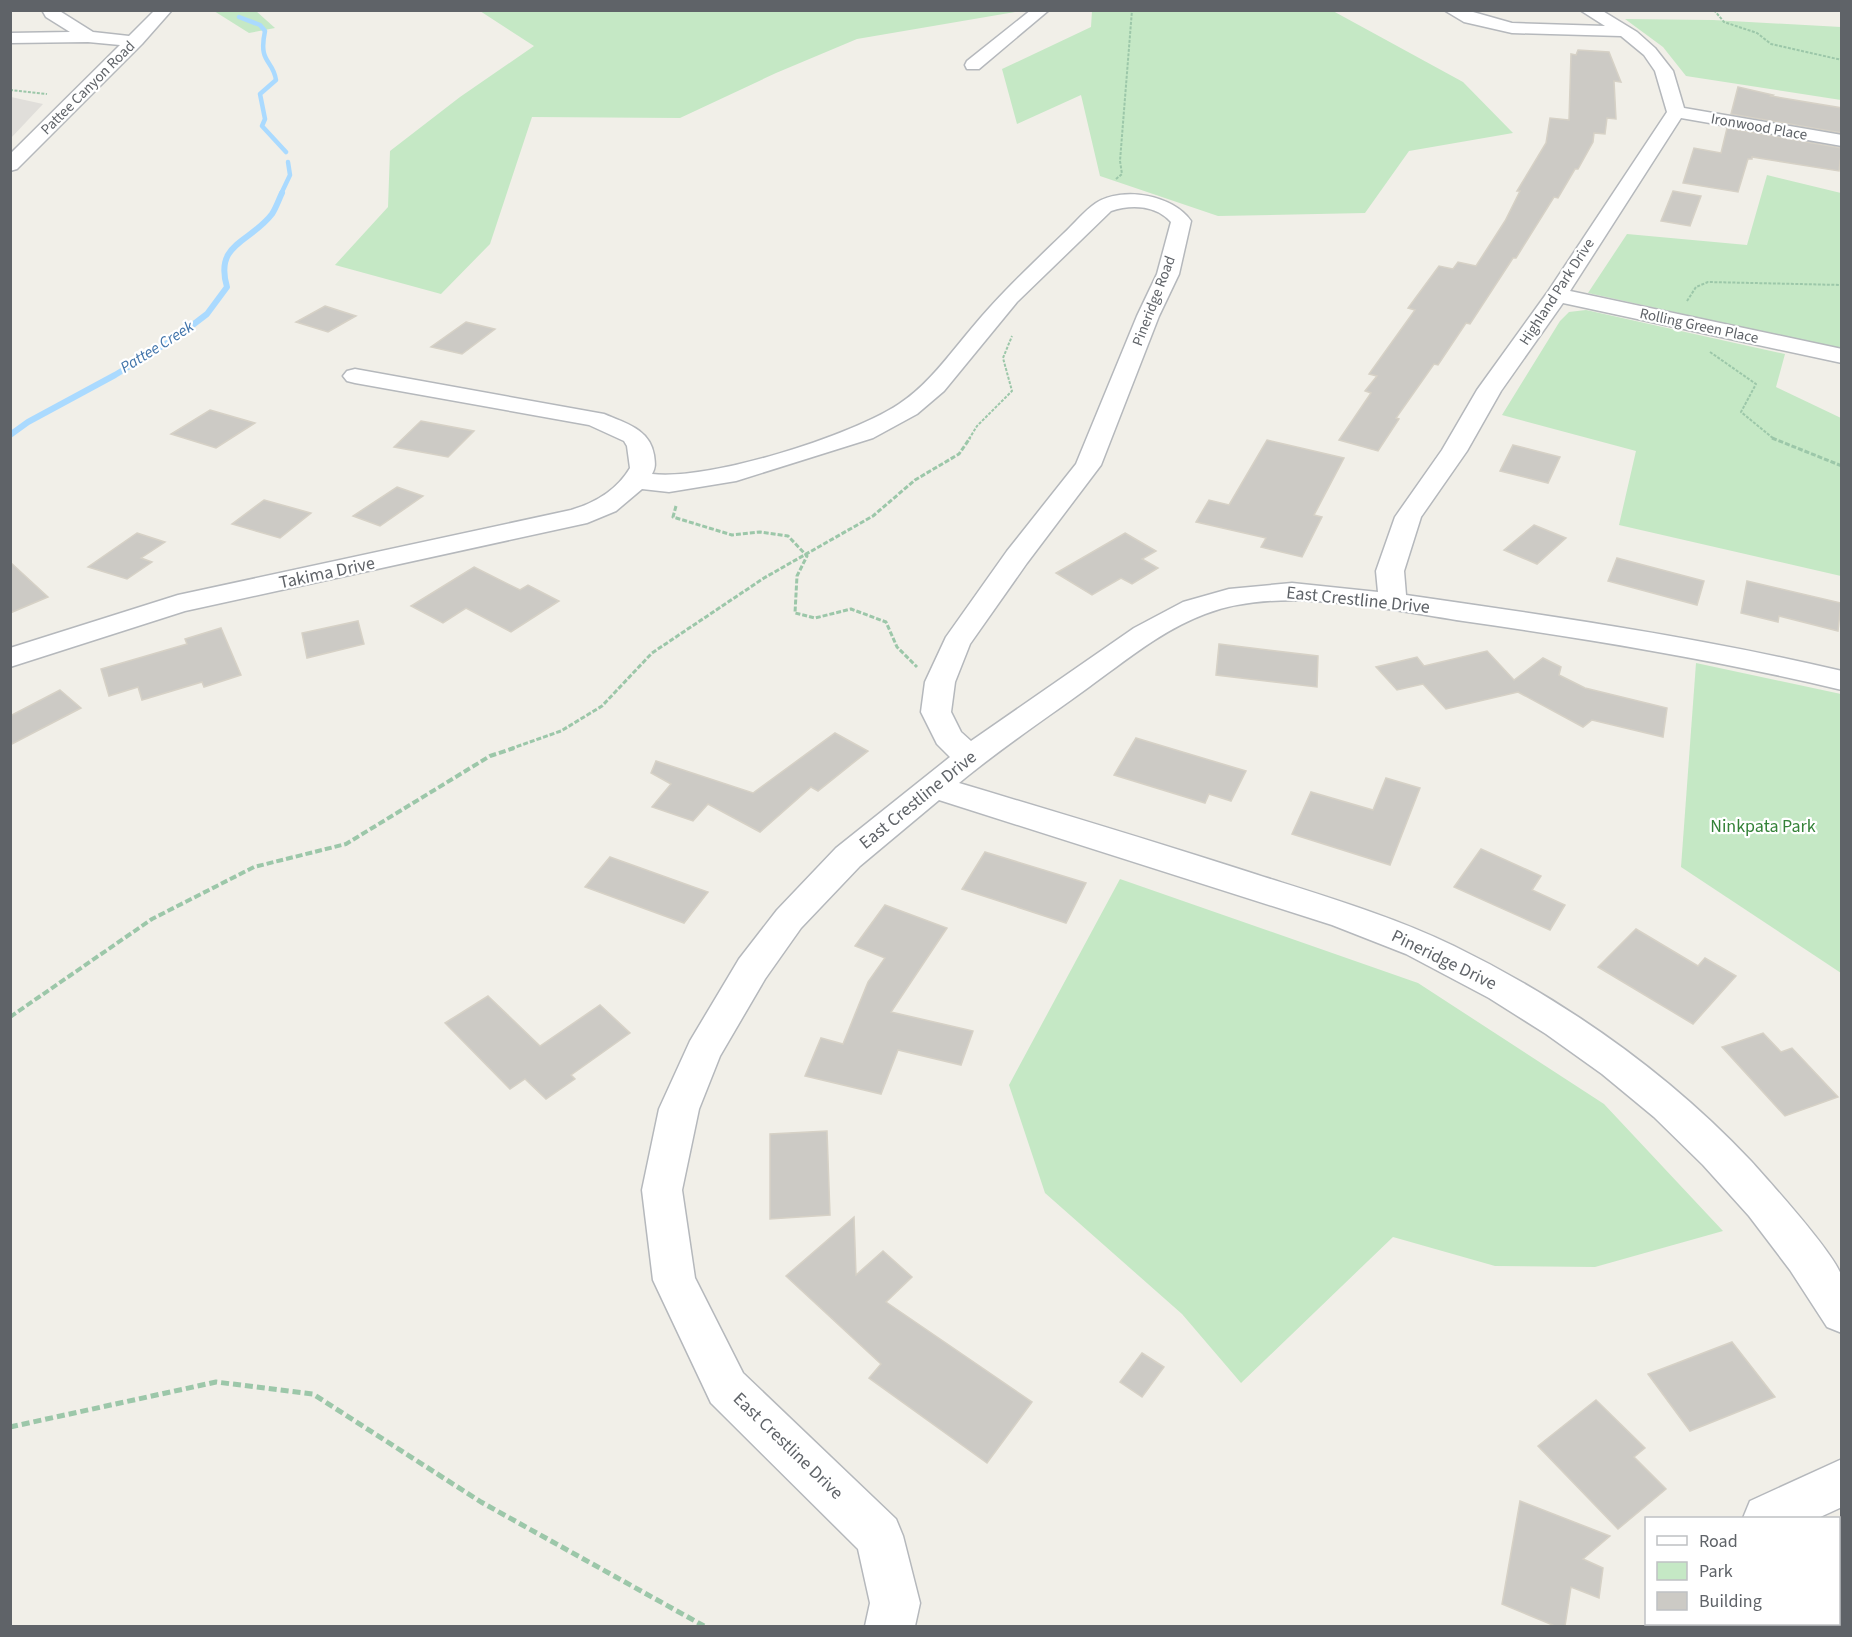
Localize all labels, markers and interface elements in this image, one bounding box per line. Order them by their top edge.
street label: Pattee Canyon Road [36,36,140,140]
street label: Ironwood Place [1709,108,1809,146]
street label: Highland Park Drive [1515,234,1599,350]
street label: Pineridge Road [1127,253,1181,349]
street label: Rolling Green Place [1638,303,1760,349]
water label: Pattee Creek [116,315,198,378]
street label: Takima Drive [277,551,377,595]
street label: East Crestline Drive [1285,580,1431,620]
street label: East Crestline Drive [854,745,982,855]
park label: Ninkpata Park [1710,814,1816,839]
street label: Pineridge Drive [1387,924,1501,996]
street label: East Crestline Drive [727,1387,849,1505]
legend [1645,1517,1840,1625]
text: Road [1699,1529,1738,1554]
text: Park [1699,1559,1733,1584]
text: Building [1699,1589,1762,1614]

